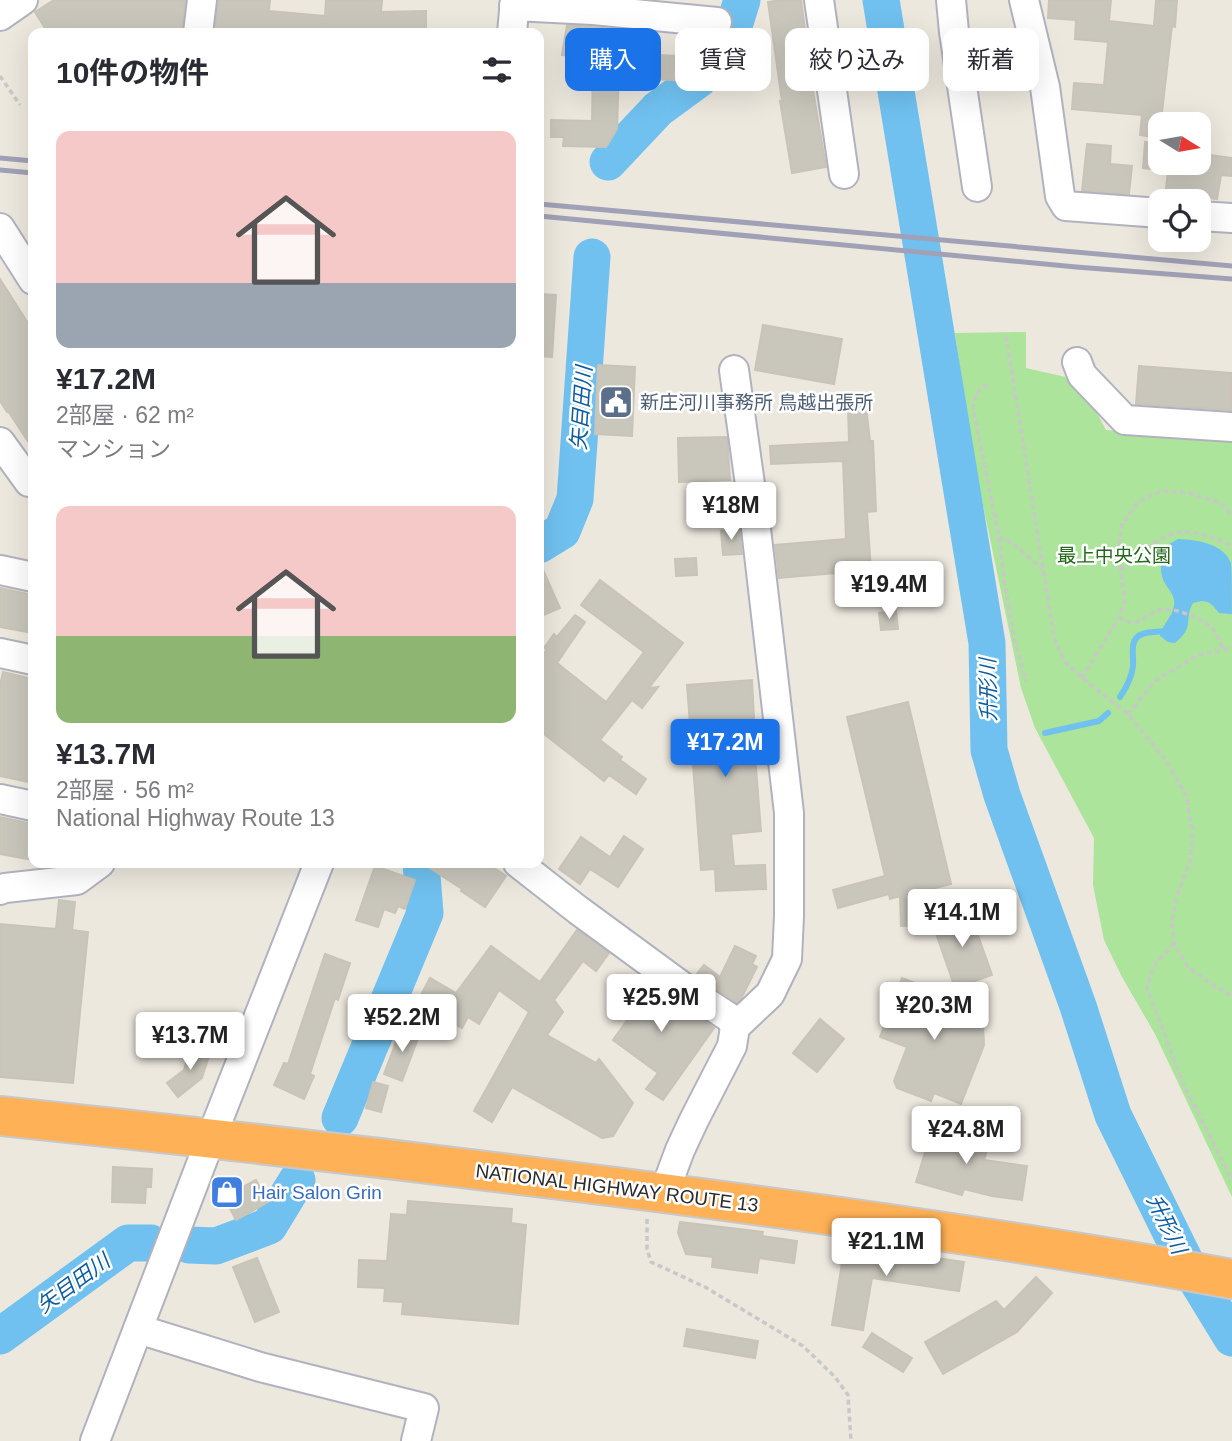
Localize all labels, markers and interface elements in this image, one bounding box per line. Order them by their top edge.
chip: 購入 [565,28,661,91]
chip: 賃貸 [675,28,771,91]
chip: 絞り込み [785,28,929,91]
chip: 新着 [943,28,1039,91]
icon: filters [478,51,516,89]
text: 10件の物件 [56,56,209,89]
north arrow [1148,112,1211,175]
map controls [1148,112,1211,252]
icon: home [223,177,349,303]
button: locate [1148,189,1211,252]
text: ¥17.2M [56,362,156,395]
water label: 矢目田川 [567,363,596,451]
public building icon: 新庄河川事務所 鳥越出張所 [597,383,635,421]
place label: 新庄河川事務所 鳥越出張所 [640,392,873,413]
text: 2部屋 · 62 m² [56,402,194,428]
text: マンション [56,436,171,462]
pin: ¥18M [690,482,772,542]
text: ¥18M [702,492,760,518]
park label: 最上中央公園 [1057,545,1171,566]
icon: home [223,551,349,677]
pin: ¥19.4M [832,562,946,621]
text: ¥19.4M [851,571,927,597]
water label: 升形川 [976,656,1000,722]
pin: ¥17.2M [668,720,782,779]
text: ¥17.2M [687,729,763,755]
text: ¥13.7M [56,737,156,770]
text: 2部屋 · 56 m² [56,777,194,803]
text: National Highway Route 13 [56,805,335,831]
pin: ¥14.1M [905,890,1019,949]
text: ¥14.1M [924,899,1000,925]
pin: ¥25.9M [604,974,718,1034]
pin: ¥20.3M [877,982,991,1042]
text: ¥25.9M [623,984,699,1010]
text: ¥20.3M [896,992,972,1018]
pin: ¥52.2M [345,995,459,1054]
text: ¥52.2M [364,1004,440,1030]
pin: ¥13.7M [133,1012,247,1072]
text: ¥13.7M [152,1022,228,1048]
pin: ¥24.8M [909,1106,1023,1166]
text: ¥24.8M [928,1116,1004,1142]
street label: NATIONAL HIGHWAY ROUTE 13 [474,1160,760,1216]
shop icon: Hair Salon Grin [208,1173,246,1211]
place label: Hair Salon Grin [252,1182,382,1203]
water label: 升形川 [1143,1191,1192,1259]
pin: ¥21.1M [829,1218,943,1278]
text: ¥21.1M [848,1228,924,1254]
water label: 矢目田川 [32,1248,115,1317]

